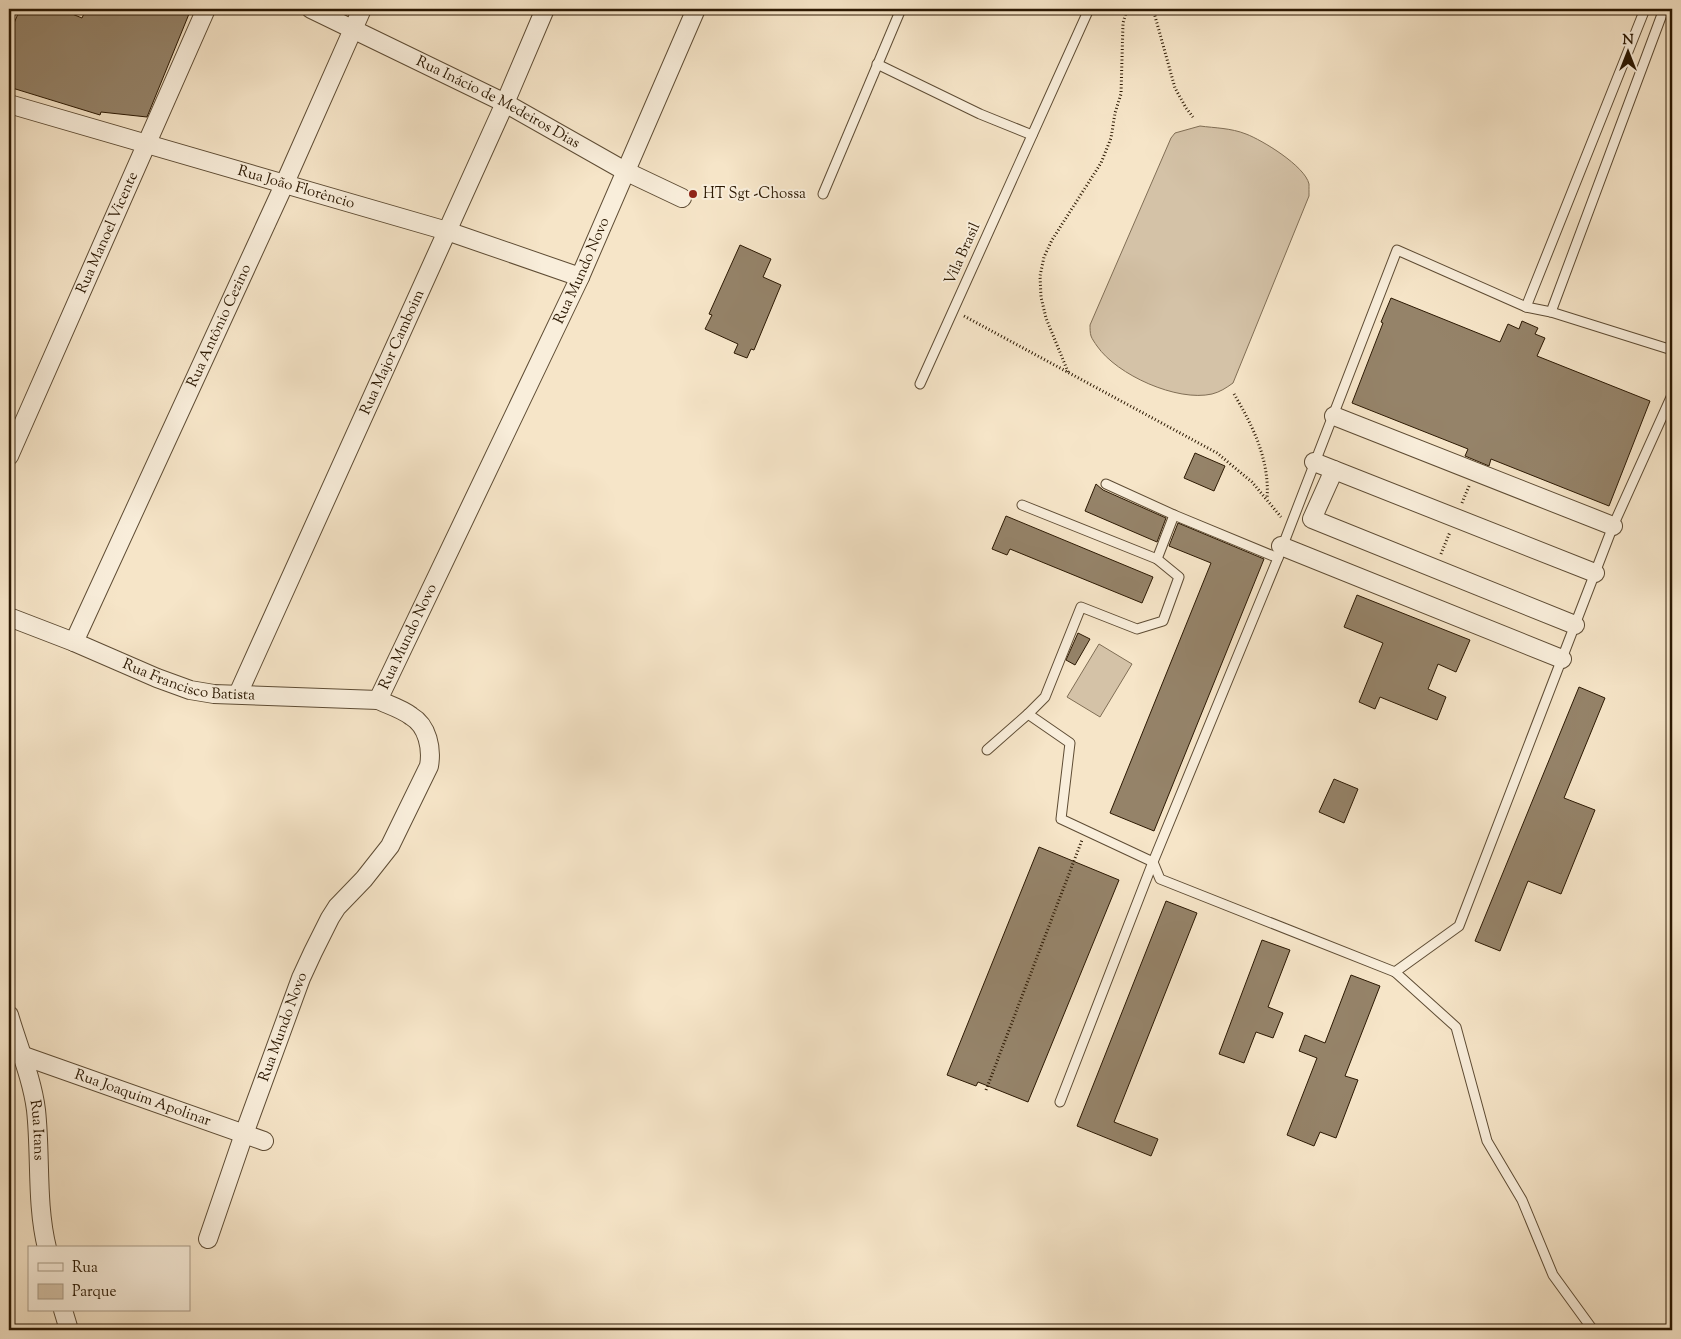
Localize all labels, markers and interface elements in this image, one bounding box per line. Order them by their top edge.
north arrow [1604,28,1654,78]
text: N [1622,31,1634,51]
street label: Rua Inácio de Medeiros Dias [412,51,584,154]
street label: Rua João Florêncio [235,160,357,214]
street label: Rua Manoel Vicente [71,168,143,297]
place label: HT Sgt -Chossa [703,184,806,205]
marker: HT Sgt -Chossa [687,188,699,200]
street label: Rua Mundo Novo [549,214,615,328]
street label: Vila Brasil [940,220,986,288]
street label: Rua Antônio Cezino [182,261,257,391]
street label: Rua Major Camboim [355,286,430,418]
street label: Rua Mundo Novo [374,580,443,693]
street label: Rua Francisco Batista [119,654,255,706]
street label: Rua Mundo Novo [254,969,313,1085]
street label: Rua Joaquim Apolinar [72,1064,214,1132]
street label: Rua Itans [24,1098,49,1161]
legend [28,1246,190,1312]
text: Rua [72,1258,98,1279]
text: Parque [72,1282,116,1303]

